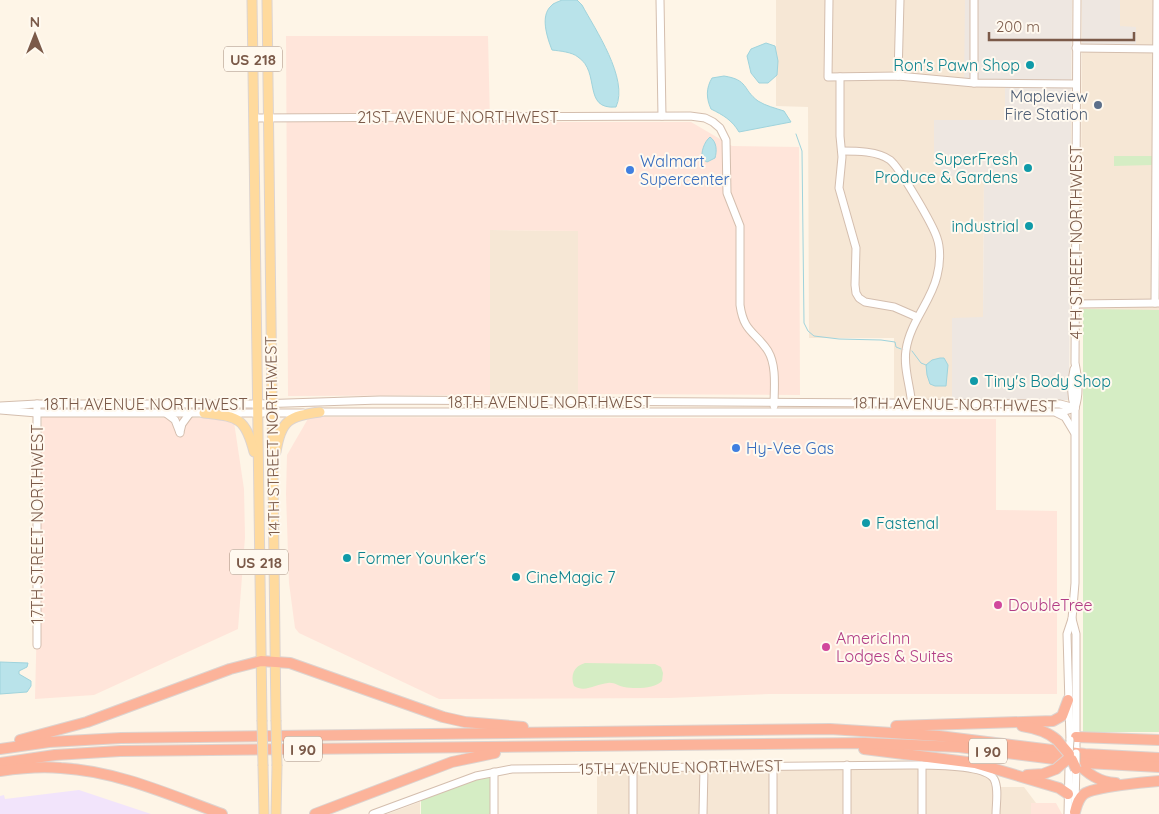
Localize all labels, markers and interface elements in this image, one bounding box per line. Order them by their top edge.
north arrow [10,10,60,60]
scale bar [989,10,1134,42]
text: N [30,13,40,31]
text: 200 m [996,17,1040,36]
road number: US 218 [224,46,282,72]
place label: Ron's Pawn Shop [893,55,1020,75]
marker: Ron's Pawn Shop [1024,59,1036,71]
place label: Mapleview Fire Station [1004,86,1088,124]
marker: Mapleview Fire Station [1092,99,1104,111]
street label: 21ST AVENUE NORTHWEST [357,107,559,127]
street label: 4TH STREET NORTHWEST [1066,144,1086,339]
place label: SuperFresh Produce & Gardens [875,149,1018,187]
place label: Walmart Supercenter [640,151,730,189]
marker: SuperFresh Produce & Gardens [1022,162,1034,174]
marker: Walmart Supercenter [624,164,636,176]
place label: industrial [951,216,1019,236]
marker: industrial [1023,220,1035,232]
street label: 14TH STREET NORTHWEST [260,336,284,536]
place label: Tiny's Body Shop [984,371,1111,391]
marker: Tiny's Body Shop [968,375,980,387]
street label: 18TH AVENUE NORTHWEST [448,392,652,412]
street label: 18TH AVENUE NORTHWEST [853,392,1057,416]
street label: 18TH AVENUE NORTHWEST [44,394,248,414]
street label: 17TH STREET NORTHWEST [27,424,47,624]
place label: Hy-Vee Gas [746,438,834,458]
marker: Hy-Vee Gas [730,442,742,454]
place label: Fastenal [876,513,939,533]
marker: Fastenal [860,517,872,529]
place label: Former Younker's [357,548,486,568]
road number: US 218 [230,550,288,574]
marker: Former Younker's [341,552,353,564]
place label: CineMagic 7 [526,567,615,587]
marker: CineMagic 7 [510,571,522,583]
place label: DoubleTree [1008,595,1093,615]
marker: DoubleTree [992,599,1004,611]
place label: AmericInn Lodges & Suites [836,628,953,666]
marker: AmericInn Lodges & Suites [820,641,832,653]
road number: I 90 [284,736,322,762]
road number: I 90 [969,738,1007,764]
street label: 15TH AVENUE NORTHWEST [579,755,784,779]

